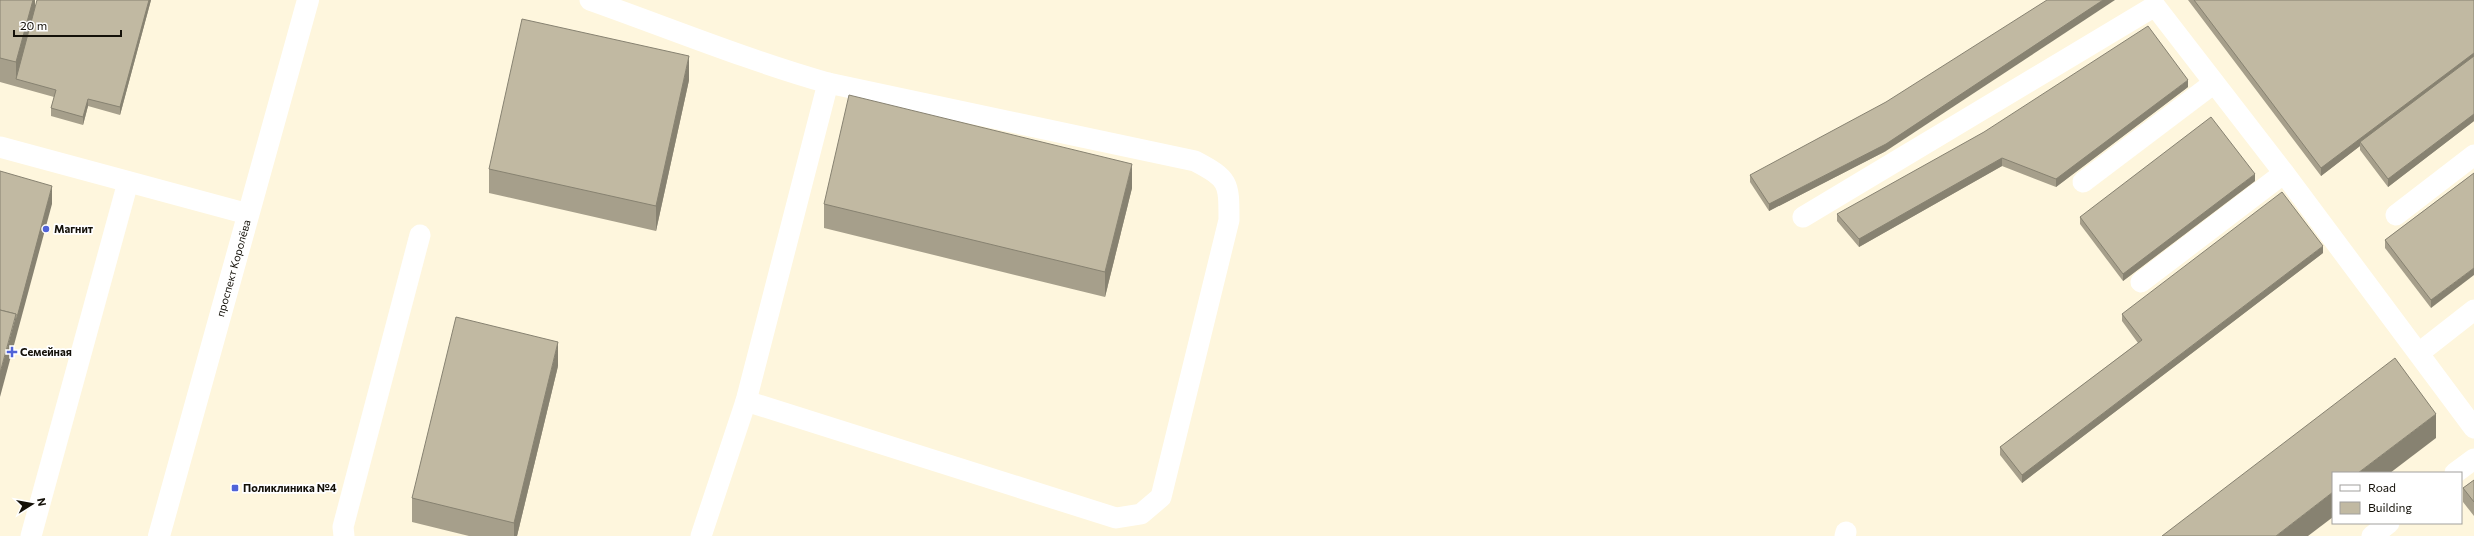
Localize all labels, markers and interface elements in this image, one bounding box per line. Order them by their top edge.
scale bar [14,12,121,38]
text: 20 m [20,18,47,32]
street label: проспект Королёва [213,218,253,318]
place label: Магнит [54,222,94,235]
marker: Магнит [41,224,51,234]
place label: Семейная [20,345,72,358]
marker: Семейная [7,347,17,357]
legend [2332,472,2462,524]
text: Road [2368,480,2396,494]
place label: Поликлиника №4 [243,481,337,494]
marker: Поликлиника №4 [230,483,240,493]
north arrow [12,484,52,524]
text: N [35,497,49,507]
text: Building [2368,500,2412,514]

